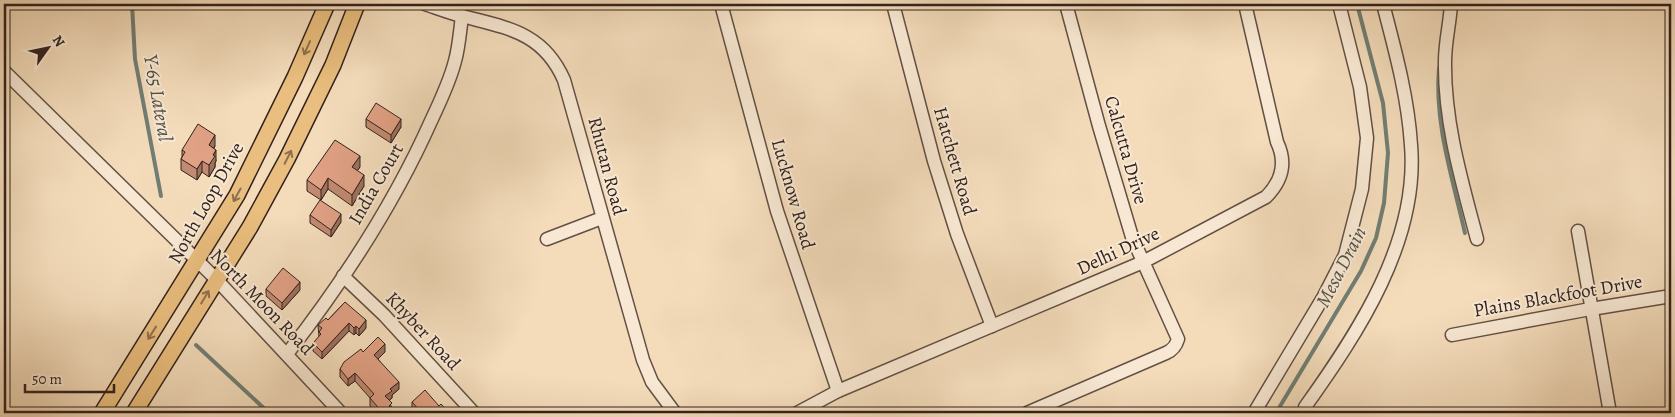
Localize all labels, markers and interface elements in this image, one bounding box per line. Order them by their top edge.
north arrow [22,22,72,72]
text: N [48,32,69,51]
one-way arrow [302,40,312,55]
water label: Y-65 Lateral [137,52,179,144]
street label: Calcutta Drive [1098,93,1154,207]
street label: Hatchett Road [927,104,983,219]
street label: Rhutan Road [581,114,633,219]
street label: Lucknow Road [765,136,821,253]
street label: North Loop Drive [162,138,250,268]
street label: India Court [342,139,410,229]
one-way arrow [284,150,293,165]
one-way arrow [232,187,241,202]
street label: Delhi Drive [1072,221,1164,281]
water label: Mesa Drain [1309,222,1373,312]
street label: North Moon Road [205,243,320,361]
street label: Plains Blackfoot Drive [1472,268,1644,324]
street label: Khyber Road [380,286,467,377]
one-way arrow [201,290,211,304]
one-way arrow [147,326,157,340]
scale bar [25,362,114,394]
text: 50 m [32,369,62,389]

